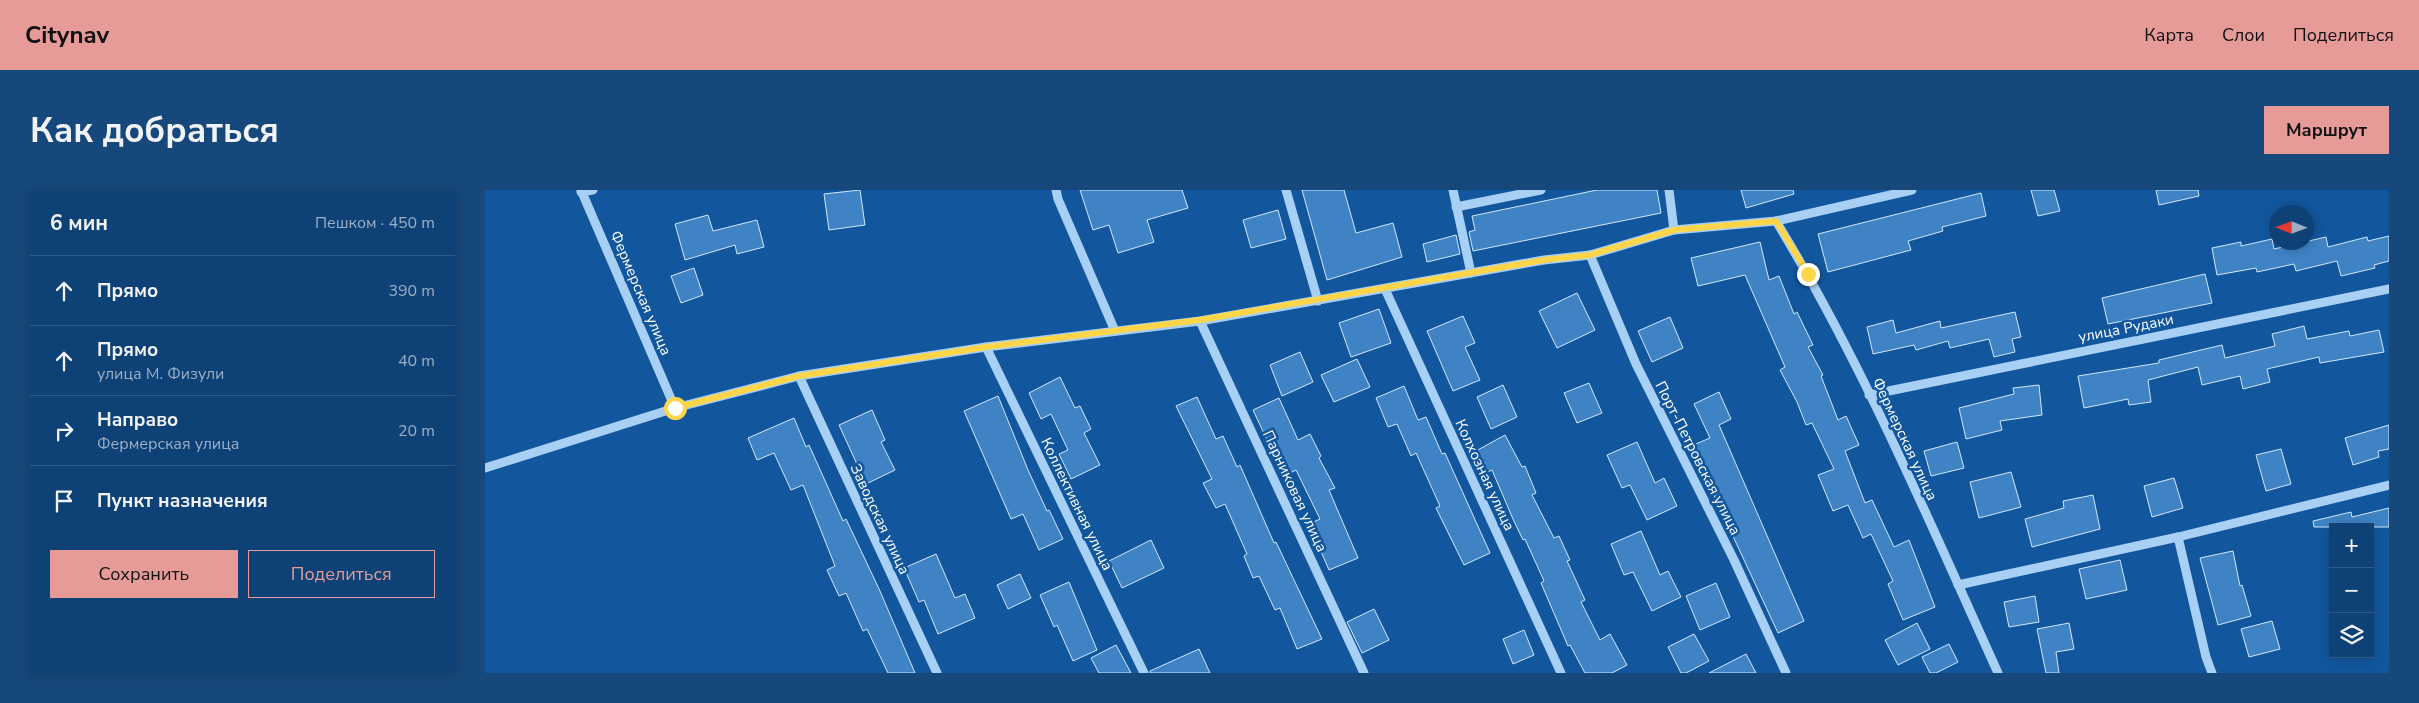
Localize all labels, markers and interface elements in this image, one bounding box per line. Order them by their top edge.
text: Citynav [25,19,109,51]
text: Карта [2144,23,2194,47]
text: Слои [2222,23,2265,47]
text: Поделиться [2293,23,2394,47]
button: Маршрут [2264,106,2389,154]
text: Как добраться [30,107,279,154]
north arrow [2269,205,2314,250]
text: 6 мин [50,209,108,237]
text: Пешком · 450 m [315,212,435,234]
street label: Фермерская улица [606,228,676,358]
route end [1797,263,1820,286]
icon: ahead [50,277,78,305]
text: Прямо [97,278,158,304]
text: 390 m [388,280,435,302]
street label: улица Рудаки [2077,309,2175,347]
text: Прямо [97,337,158,363]
icon: ahead [50,347,78,375]
text: 40 m [398,350,435,372]
text: улица М. Физули [97,363,224,385]
street label: Фермерская улица [1868,374,1942,504]
street label: Порт-Петровская улица [1650,378,1746,538]
route start [664,397,687,420]
text: Направо [97,407,178,433]
street label: Колхозная улица [1450,416,1520,534]
icon: right [50,417,78,445]
text: 20 m [398,420,435,442]
street label: Парниковая улица [1258,427,1332,555]
text: Фермерская улица [97,433,239,455]
street label: Коллективная улица [1036,434,1118,574]
street label: Заводская улица [846,460,914,578]
icon: arrive [50,487,78,515]
text: Пункт назначения [97,488,268,514]
map controls [2329,523,2374,658]
button: + [2329,523,2374,568]
button: Сохранить [50,550,238,598]
button: Поделиться [248,550,435,598]
button: − [2329,568,2374,613]
button: layers [2329,613,2374,658]

